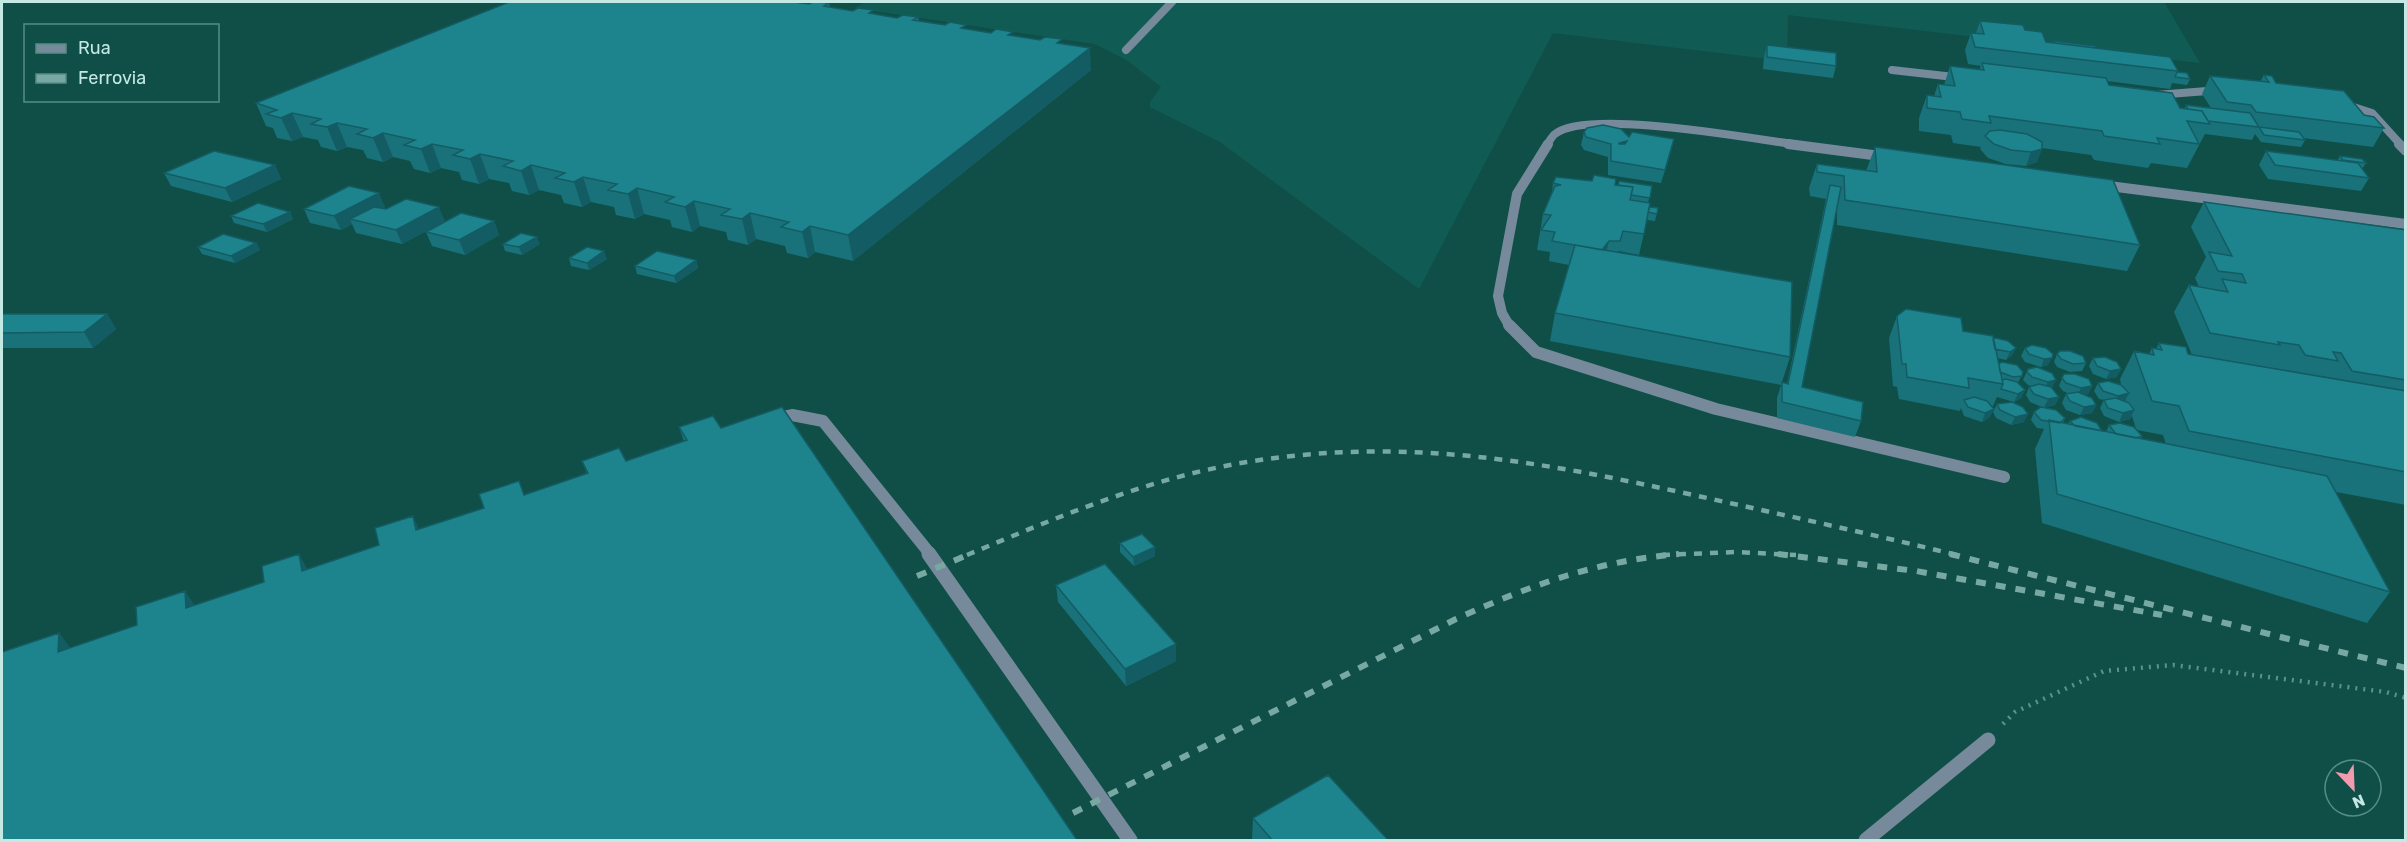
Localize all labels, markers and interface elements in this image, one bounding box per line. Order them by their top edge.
legend [24,24,219,102]
text: Rua [78,37,111,59]
text: Ferrovia [78,67,146,89]
north arrow [2323,758,2383,818]
text: N [2350,790,2368,812]

